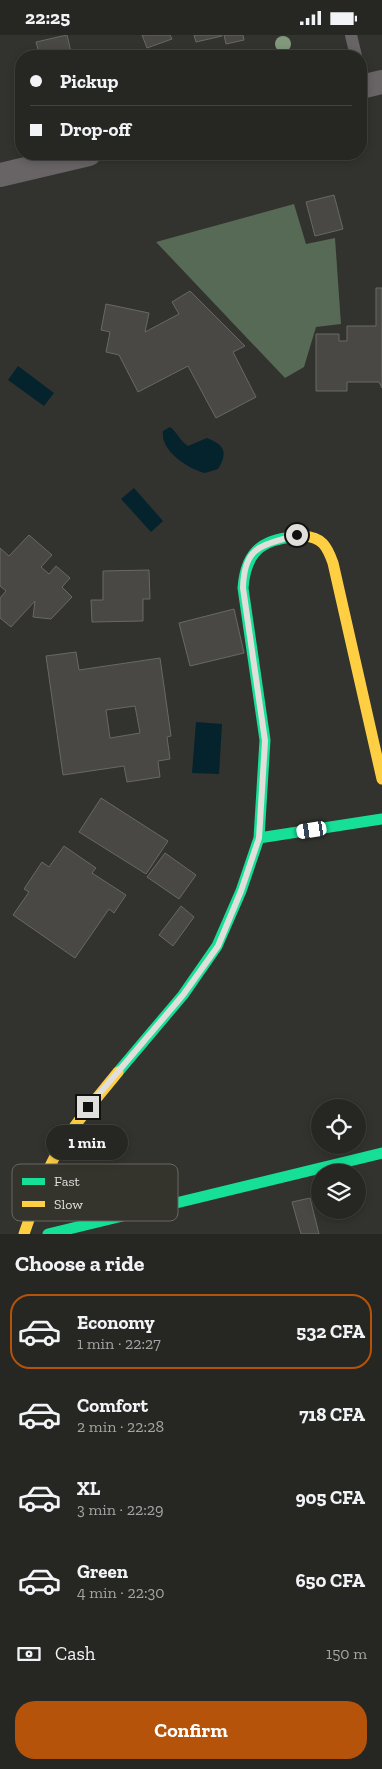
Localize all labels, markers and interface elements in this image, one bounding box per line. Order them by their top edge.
text: 22:25 [25,6,70,29]
text: Pickup [60,70,118,93]
text: Drop-off [60,118,131,141]
route start [286,524,308,546]
car [296,820,327,840]
route end [77,1096,99,1118]
map controls [311,1099,366,1219]
button: locate [311,1099,366,1154]
callout: 1 min [47,1125,129,1159]
text: 1 min [68,1133,106,1152]
legend [12,1164,178,1221]
button: layers [311,1164,366,1219]
text: Fast [54,1173,81,1190]
text: Slow [54,1196,83,1213]
text: Choose a ride [15,1250,145,1277]
icon: car [17,1309,62,1354]
text: Economy [77,1311,155,1334]
text: 532 CFA [296,1320,365,1343]
text: 1 min · 22:27 [77,1334,161,1353]
icon: car [17,1392,62,1437]
text: Comfort [77,1394,148,1417]
text: 718 CFA [299,1403,365,1426]
text: 2 min · 22:28 [77,1417,164,1436]
icon: car [17,1475,62,1520]
text: XL [77,1477,100,1500]
text: 905 CFA [295,1486,365,1509]
text: 3 min · 22:29 [77,1500,163,1519]
icon: car [17,1558,62,1603]
text: Green [77,1560,128,1583]
text: 650 CFA [295,1569,365,1592]
text: 4 min · 22:30 [77,1583,165,1602]
icon: cash [15,1640,43,1668]
text: Cash [55,1642,95,1665]
text: 150 m [326,1644,367,1663]
button: Confirm [15,1701,367,1759]

